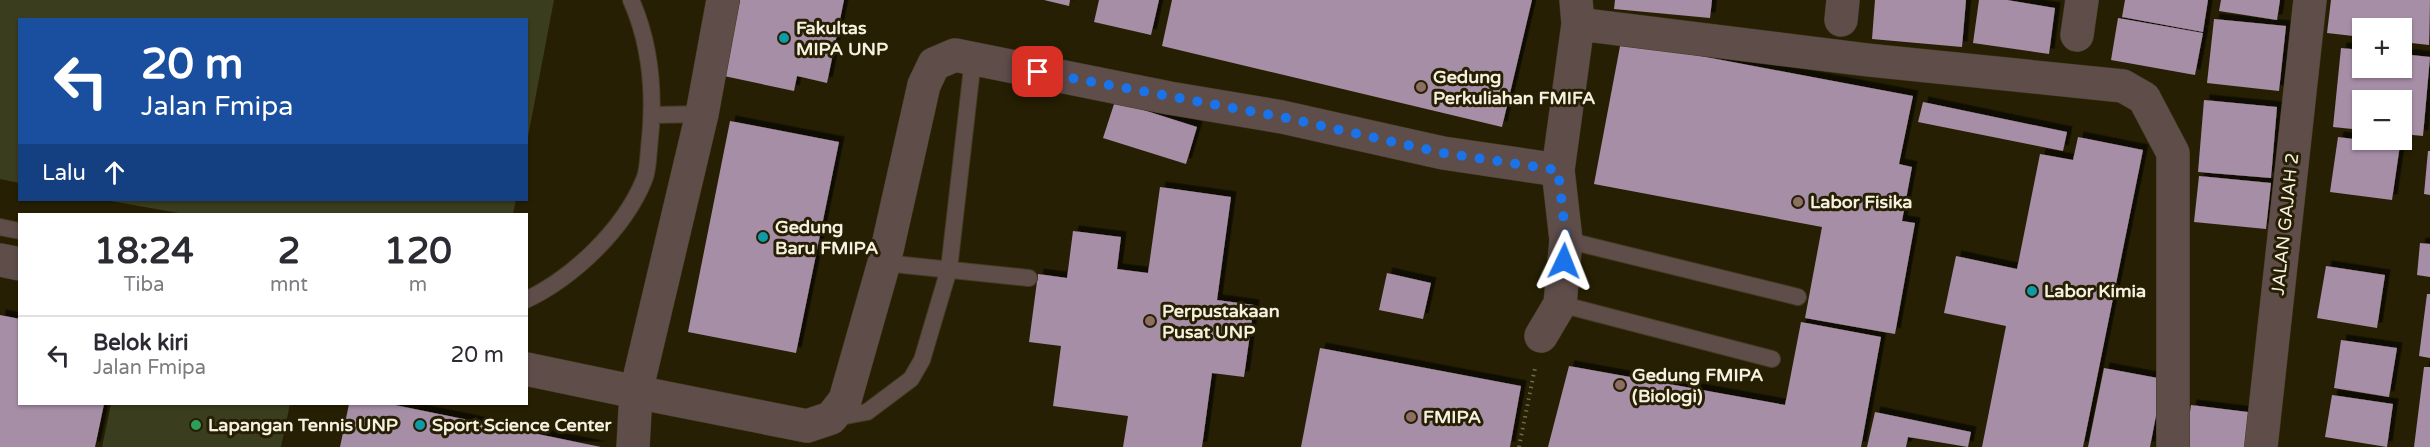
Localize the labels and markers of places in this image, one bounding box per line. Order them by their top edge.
place label: Fakultas MIPA UNP [796,17,888,60]
marker: Fakultas MIPA UNP [777,31,791,45]
pin [1012,46,1063,97]
place label: Gedung Perkuliahan FMIFA [1433,66,1595,109]
marker: Gedung Perkuliahan FMIFA [1414,80,1428,94]
place label: Labor Fisika [1810,191,1912,213]
marker: Labor Fisika [1791,195,1805,209]
place label: Gedung Baru FMIPA [775,216,878,259]
marker: Gedung Baru FMIPA [756,230,770,244]
place label: Labor Kimia [2044,280,2146,302]
marker: Labor Kimia [2025,284,2039,298]
place label: Perpustakaan Pusat UNP [1162,300,1280,343]
marker: Perpustakaan Pusat UNP [1143,314,1157,328]
place label: Gedung FMIPA (Biologi) [1632,364,1763,407]
marker: Gedung FMIPA (Biologi) [1613,378,1627,392]
place label: FMIPA [1423,406,1481,428]
marker: FMIPA [1404,410,1418,424]
place label: Lapangan Tennis UNP [208,414,398,436]
place label: Sport Science Center [432,414,612,436]
marker: Lapangan Tennis UNP [189,418,203,432]
marker: Sport Science Center [413,418,427,432]

